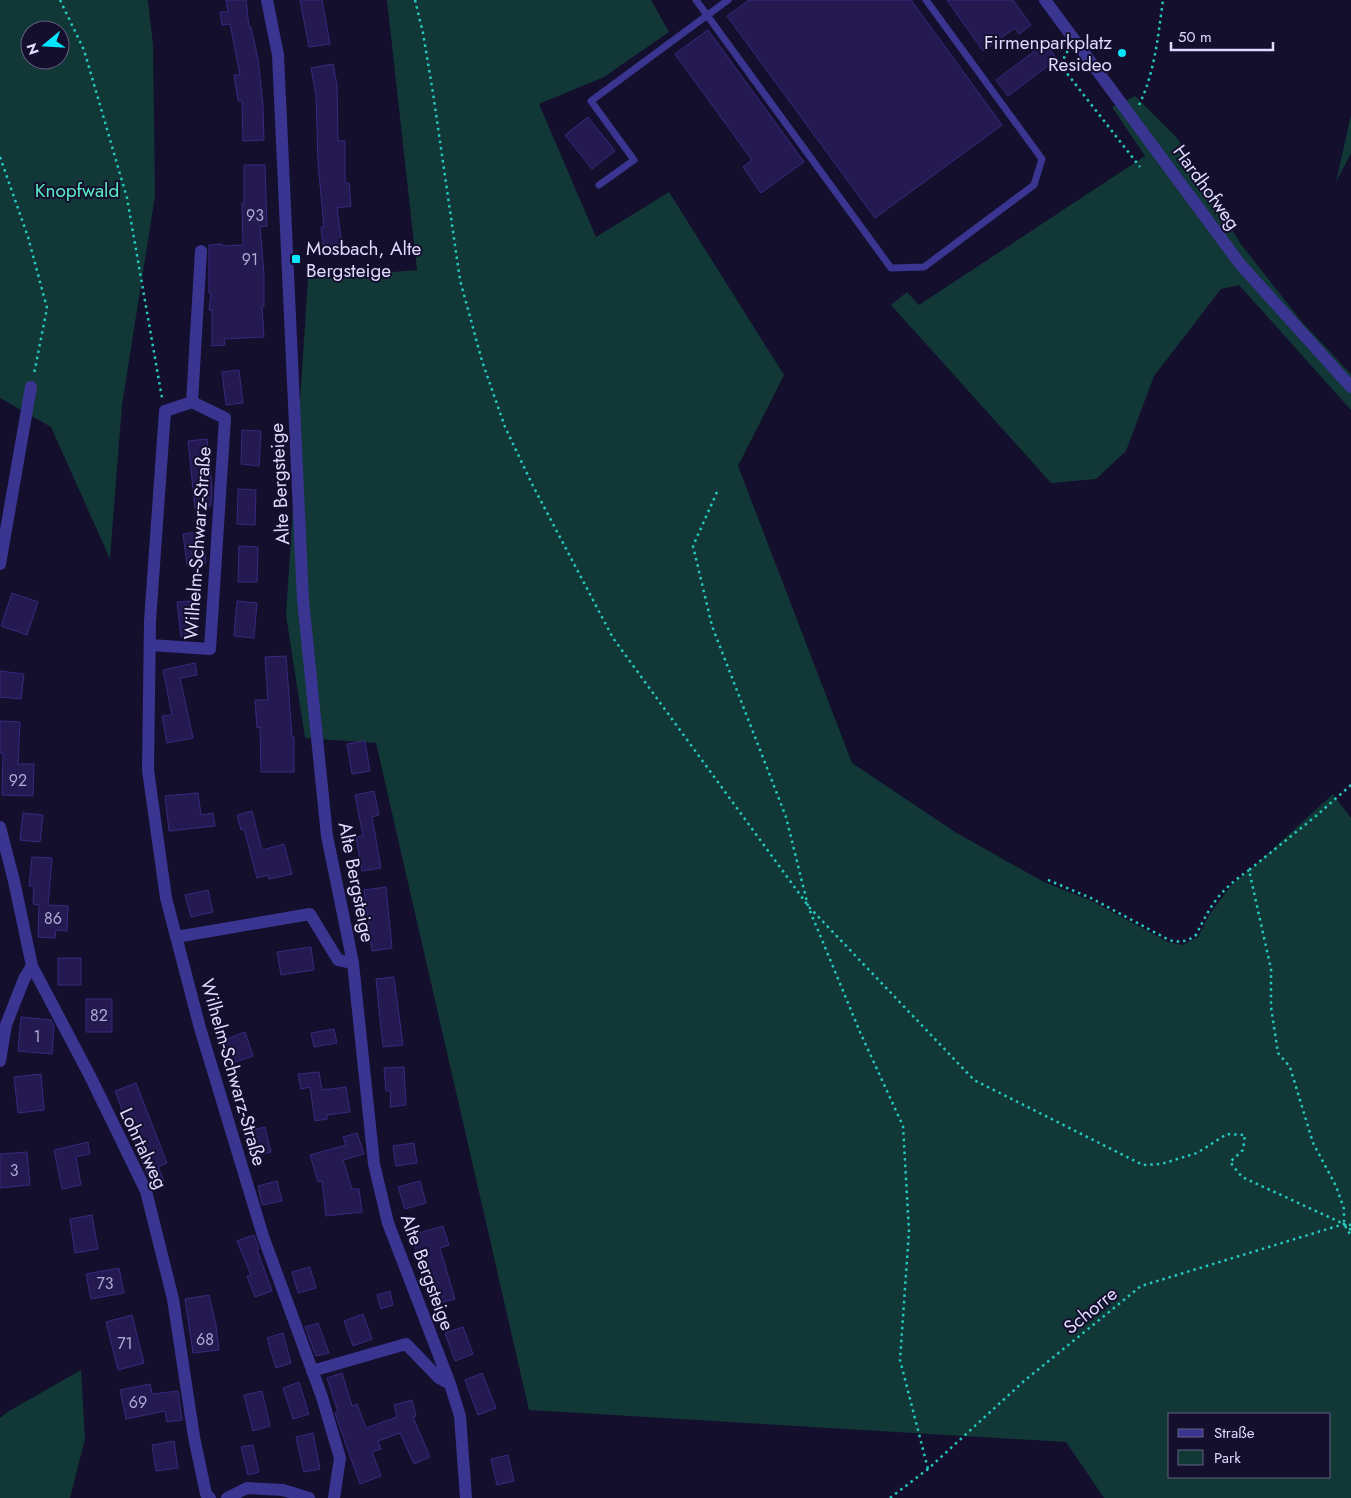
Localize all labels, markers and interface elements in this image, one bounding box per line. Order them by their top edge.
north arrow [20,20,70,70]
scale bar [1171,20,1274,52]
text: 50 m [1178,26,1212,48]
place label: Firmenparkplatz Resideo [984,29,1112,78]
text: N [21,41,44,57]
marker: Firmenparkplatz Resideo [1116,47,1128,59]
street label: Hardhofweg [1167,139,1247,235]
park label: Knopfwald [35,177,119,204]
house number: 93 [246,204,264,227]
place label: Mosbach, Alte Bergsteige [306,235,421,284]
house number: 91 [242,248,258,271]
marker: Mosbach, Alte Bergsteige [290,253,302,265]
street label: Alte Bergsteige [263,422,296,546]
street label: Wilhelm-Schwarz-Straße [177,445,218,640]
house number: 92 [9,769,27,792]
street label: Alte Bergsteige [332,820,381,945]
house number: 86 [44,907,62,930]
street label: Wilhelm-Schwarz-Straße [194,975,273,1169]
house number: 82 [90,1004,108,1027]
house number: 1 [33,1025,41,1048]
street label: Lohrtalweg [113,1103,174,1193]
house number: 3 [10,1159,19,1182]
street label: Alte Bergsteige [394,1210,461,1334]
house number: 73 [96,1272,114,1295]
street label: Schorre [1058,1280,1123,1341]
house number: 68 [196,1328,214,1351]
house number: 71 [117,1332,133,1355]
house number: 69 [129,1391,147,1414]
legend [1168,1413,1331,1478]
text: Straße [1214,1422,1255,1444]
text: Park [1214,1447,1241,1469]

